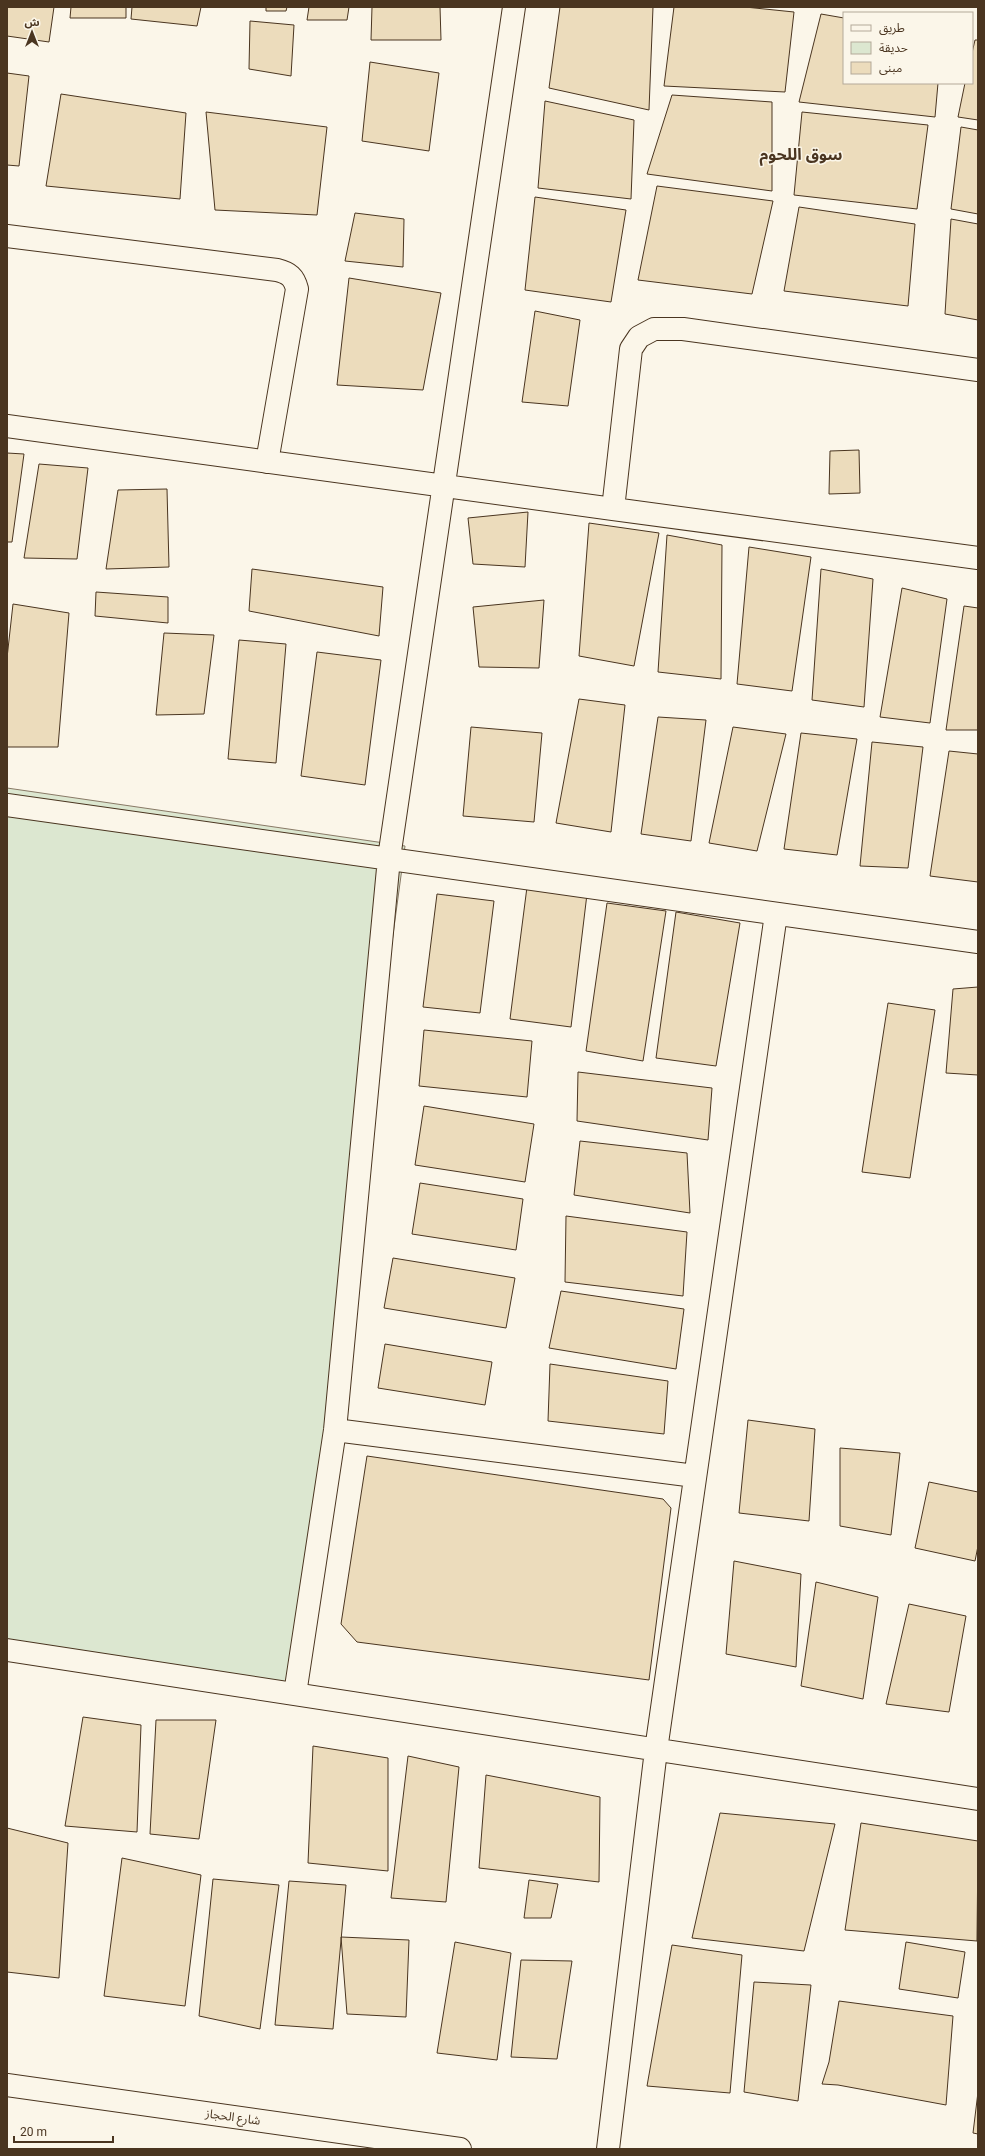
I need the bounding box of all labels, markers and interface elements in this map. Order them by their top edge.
north arrow [12,12,52,52]
legend [843,12,973,84]
text: ش [24,16,40,29]
text: طريق [879,21,905,36]
text: حديقة [879,41,908,55]
text: مبنى [879,61,902,75]
district label: سوق اللحوم [759,145,843,166]
street label: شارع الحجاز [203,2106,261,2130]
scale bar [14,2118,113,2144]
text: 20 m [20,2125,47,2139]

